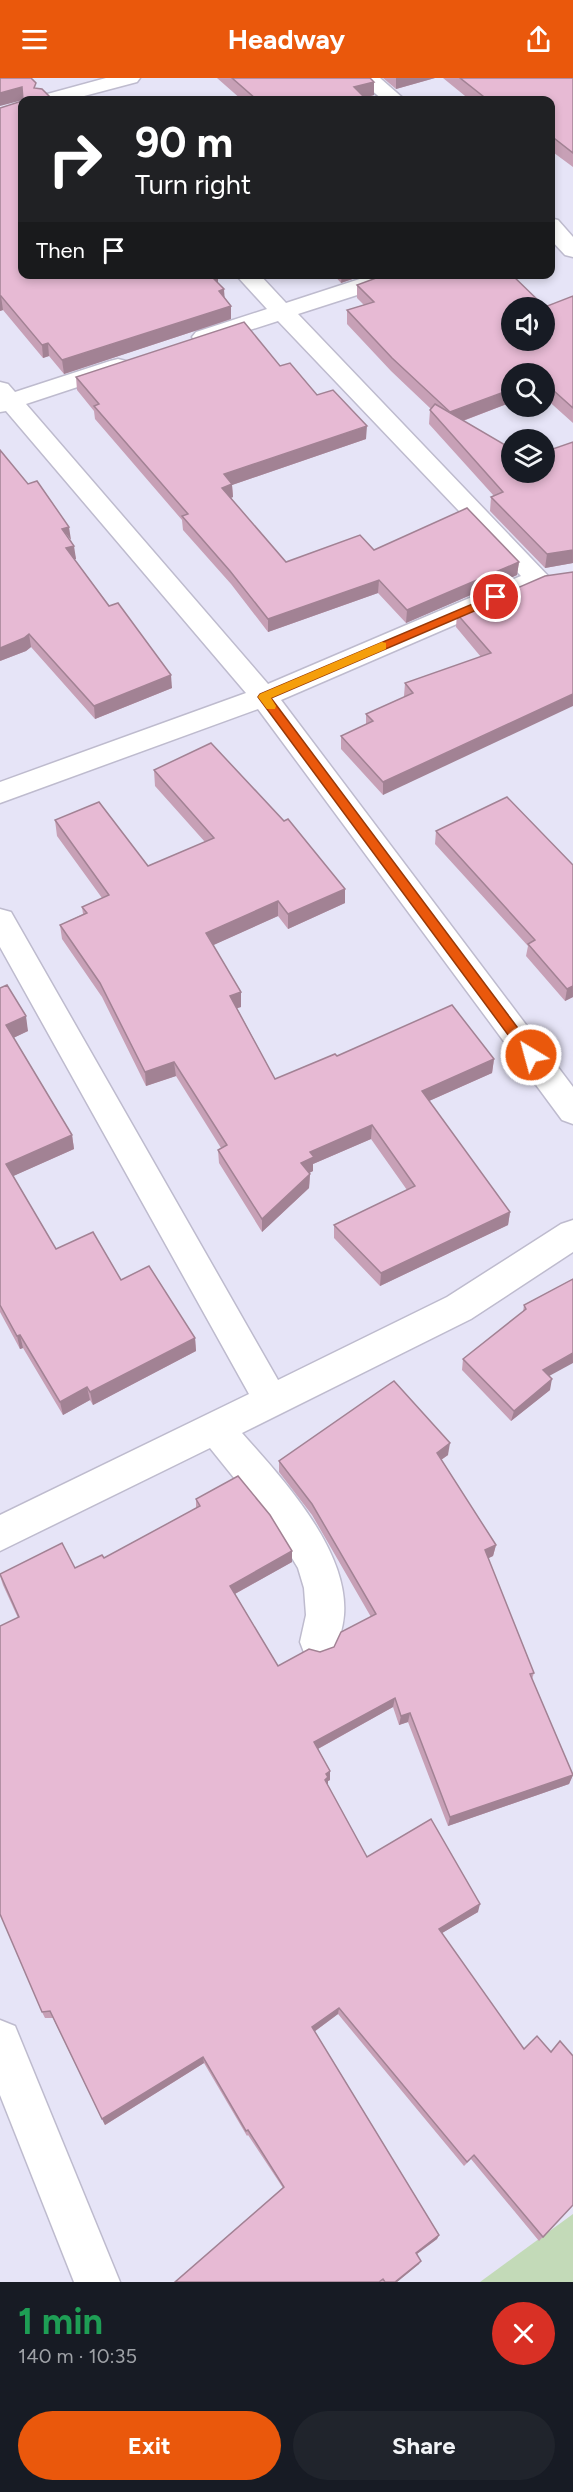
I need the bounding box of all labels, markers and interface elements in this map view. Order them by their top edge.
icon: menu [18,23,51,56]
text: Headway [228,23,345,56]
icon: share [522,23,555,56]
text: 90 m [135,117,233,168]
icon: right [36,120,114,198]
text: Turn right [135,168,251,201]
icon: arrive [97,234,130,267]
text: Then [36,237,85,264]
map controls [501,297,555,483]
button: sound [501,297,555,351]
button: search [501,363,555,417]
button: layers [501,429,555,483]
pin [470,571,521,622]
icon: arrive [479,580,512,613]
position arrow [499,1023,563,1087]
text: 1 min [18,2300,103,2343]
button: close [492,2302,555,2365]
text: 140 m · 10:35 [18,2344,137,2368]
button: Exit [18,2411,281,2480]
button: Share [293,2411,555,2480]

